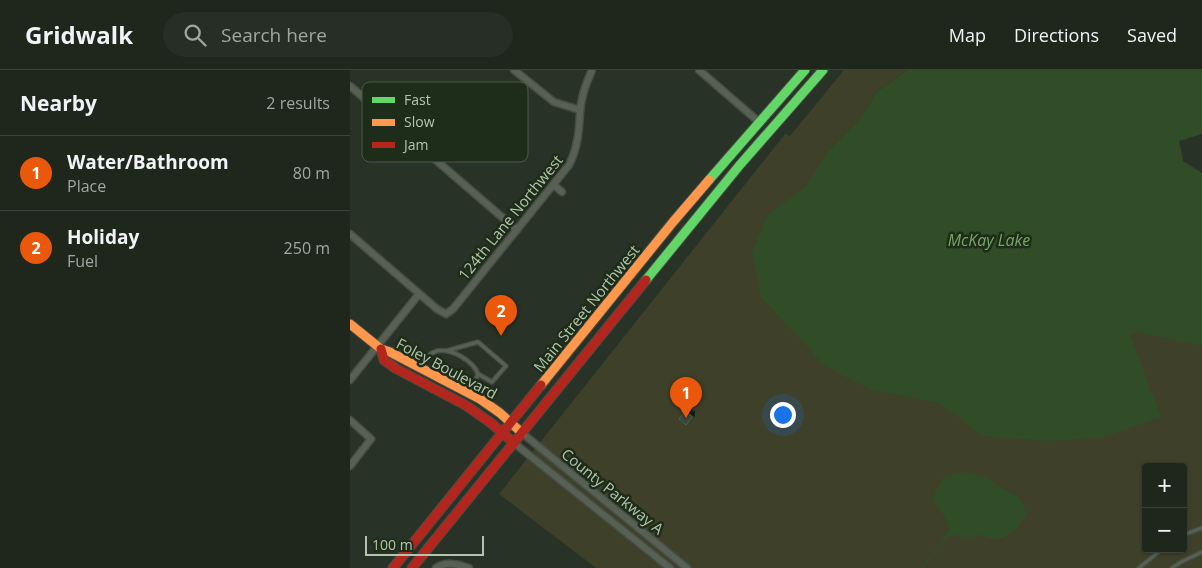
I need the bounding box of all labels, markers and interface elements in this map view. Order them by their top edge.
search box [163,12,513,57]
text: Gridwalk [25,18,133,51]
icon: search [181,21,209,49]
text: Search here [221,22,327,48]
text: Map [949,23,986,47]
text: Directions [1014,23,1099,47]
text: Saved [1127,23,1177,47]
legend [362,82,528,162]
text: Nearby [20,89,97,117]
text: Fast [404,90,431,109]
text: 2 results [266,92,330,114]
text: Slow [404,112,435,131]
text: Jam [402,135,429,154]
text: Water/Bathroom [67,149,229,175]
street label: 124th Lane Northwest [453,150,567,284]
text: 1 [31,162,41,184]
text: 80 m [293,162,330,184]
text: Place [67,175,106,197]
text: Holiday [67,224,139,250]
water label: McKay Lake [948,229,1030,251]
text: 2 [31,237,41,259]
text: 250 m [284,237,330,259]
street label: Main Street Northwest [528,240,644,376]
text: Fuel [67,250,98,272]
pin: 2 [485,295,517,336]
street label: Foley Boulevard [393,333,501,403]
pin: 1 [670,377,702,418]
your location [770,402,796,428]
street label: County Parkway A [558,444,669,539]
map controls [1142,463,1187,553]
button: + [1142,463,1187,508]
button: − [1142,508,1187,553]
scale bar [365,533,484,556]
text: 100 m [372,535,413,554]

